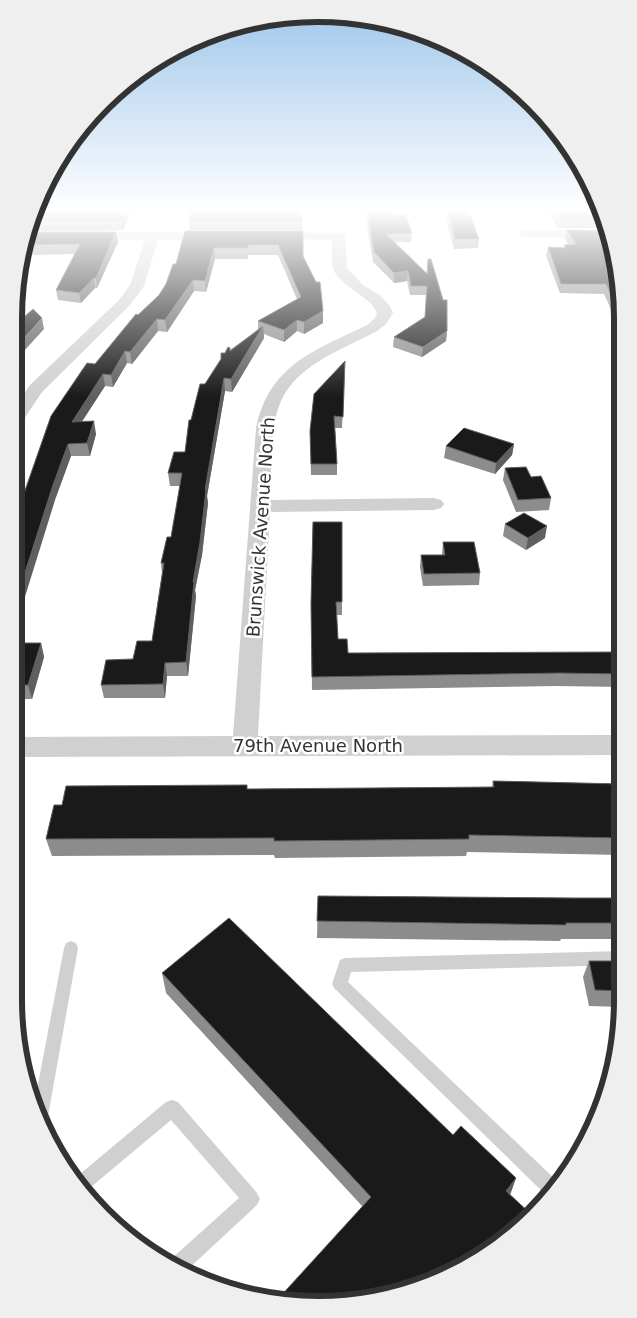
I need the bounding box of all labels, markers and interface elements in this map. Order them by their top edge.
street label: Brunswick Avenue North [242,416,279,638]
street label: 79th Avenue North [233,735,403,756]

